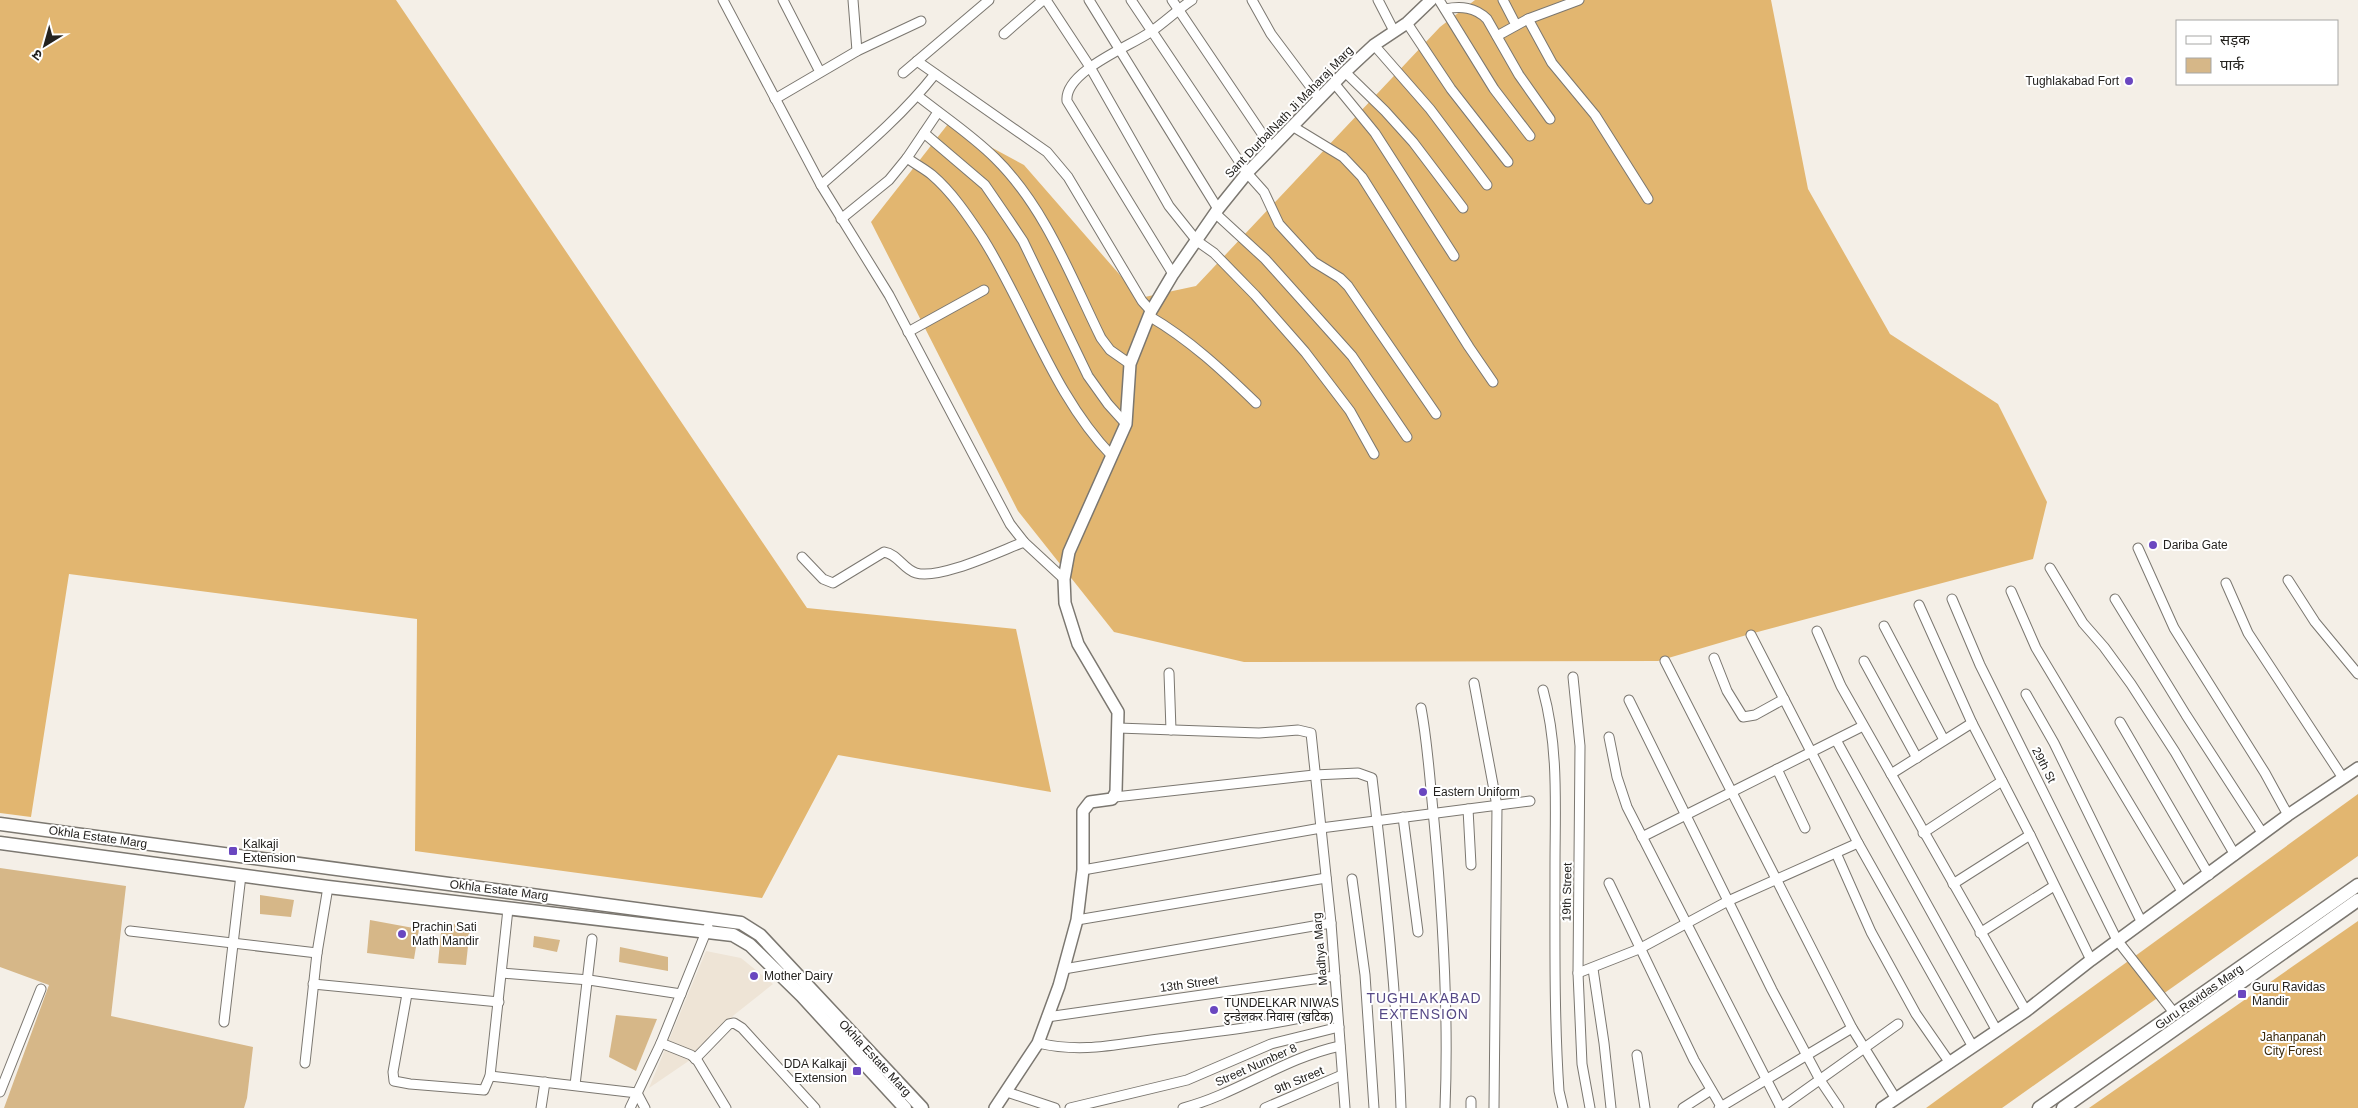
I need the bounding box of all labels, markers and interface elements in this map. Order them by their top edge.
north arrow [20,20,70,70]
legend [2176,20,2338,85]
text: सड़क [2220,31,2250,48]
street label: Sant DurbalNath Ji Maharaj Marg [1222,43,1356,181]
text: उ [28,46,45,64]
text: पार्क [2220,56,2244,73]
place label: Tughlakabad Fort [2025,74,2120,88]
marker: Tughlakabad Fort [2123,75,2135,87]
place label: Dariba Gate [2163,538,2228,552]
marker: Dariba Gate [2147,539,2159,551]
street label: 29th St [2029,745,2059,786]
place label: Eastern Uniform [1433,785,1520,799]
marker: Eastern Uniform [1417,786,1429,798]
street label: Okhla Estate Marg [48,823,148,851]
place label: Kalkaji Extension [243,837,296,865]
marker: Kalkaji Extension [227,845,239,857]
street label: 19th Street [1559,862,1575,921]
street label: Okhla Estate Marg [449,877,549,903]
street label: Madhya Marg [1310,912,1330,986]
place label: Prachin Sati Math Mandir [412,920,479,948]
marker: Prachin Sati Math Mandir [396,928,408,940]
street label: Guru Ravidas Marg [2152,961,2246,1033]
place label: Mother Dairy [764,969,833,983]
marker: Mother Dairy [748,970,760,982]
street label: 13th Street [1159,973,1220,995]
place label: Guru Ravidas Mandir [2252,980,2325,1008]
marker: Guru Ravidas Mandir [2236,988,2248,1000]
district label: TUGHLAKABAD EXTENSION [1366,990,1482,1022]
place label: TUNDELKAR NIWAS टुन्डेलकर निवास (खटिक) [1224,996,1339,1025]
marker: TUNDELKAR NIWAS टुन्डेलकर निवास (खटिक) [1208,1004,1220,1016]
street label: Okhla Estate Marg [836,1017,914,1099]
park label: Jahanpanah City Forest [2260,1030,2326,1058]
street label: Street Number 8 [1213,1041,1299,1089]
place label: DDA Kalkaji Extension [784,1057,847,1085]
street label: 9th Street [1272,1063,1326,1097]
marker: DDA Kalkaji Extension [851,1065,863,1077]

